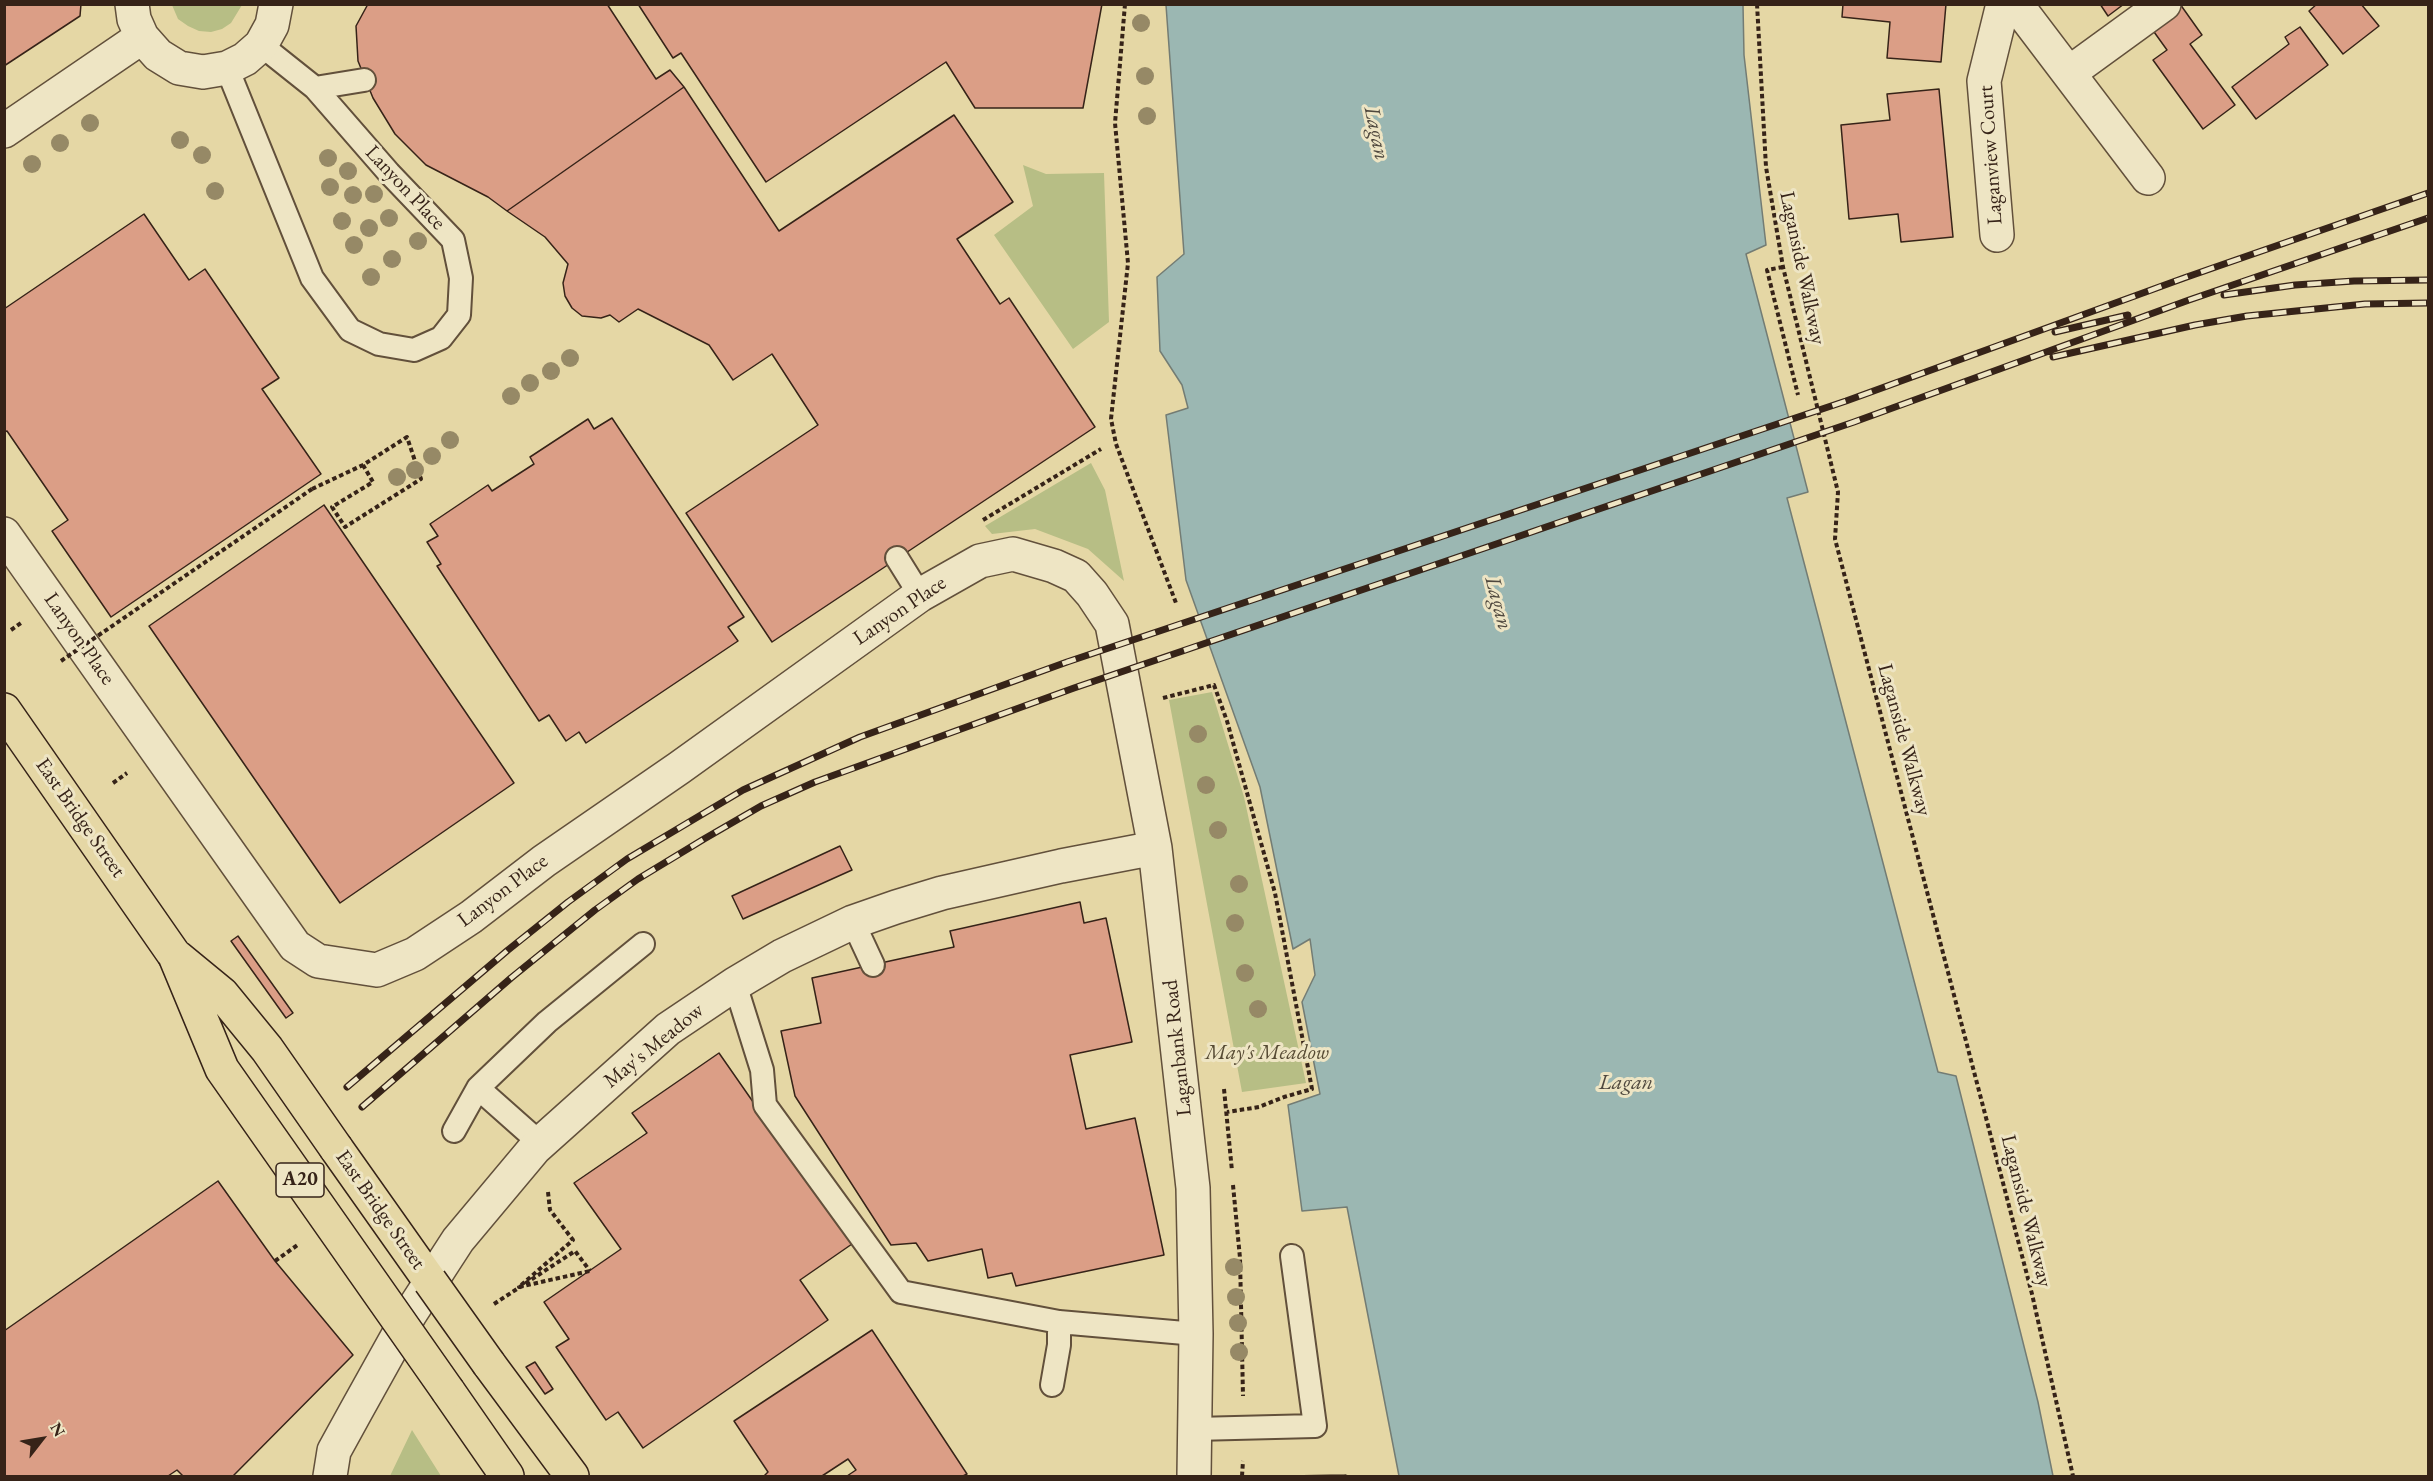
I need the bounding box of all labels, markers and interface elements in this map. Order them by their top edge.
street label: Laganview Court [1974,84,2008,226]
water label: Lagan [1357,104,1395,162]
street label: Lanyon Place [359,140,451,236]
street label: Laganside Walkway [1773,189,1831,347]
street label: Lanyon Place [849,571,951,651]
water label: Lagan [1478,573,1518,633]
street label: Lanyon Place [38,588,120,690]
street label: Laganside Walkway [1872,661,1936,819]
street label: East Bridge Street [30,753,130,883]
street label: Lanyon Place [453,849,553,933]
street label: Laganbank Road [1158,979,1198,1117]
street label: May's Meadow [599,998,709,1094]
park label: May's Meadow [1205,1040,1329,1066]
water label: Lagan [1599,1070,1653,1096]
street label: Laganside Walkway [1995,1132,2057,1290]
street label: East Bridge Street [330,1145,430,1275]
road number: A20 [276,1163,324,1197]
north arrow [12,1409,72,1469]
text: N [46,1419,70,1440]

